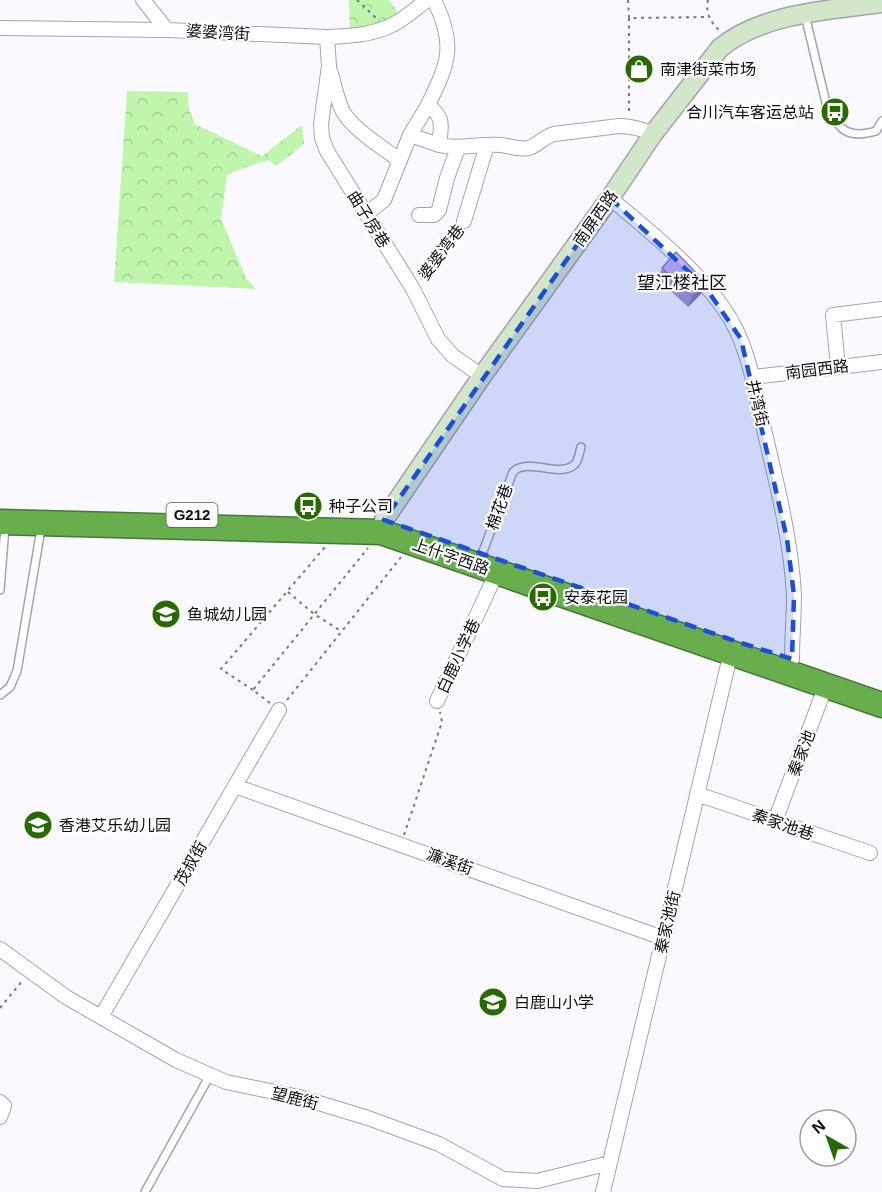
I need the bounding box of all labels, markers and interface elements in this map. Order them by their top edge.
street label: 婆婆湾街 [186,22,250,43]
shop icon: 南津街菜市场 [623,53,655,85]
place label: 南津街菜市场 [660,61,756,78]
bus stop icon: 合川汽车客运总站 [819,96,851,128]
place label: 合川汽车客运总站 [686,104,814,121]
street label: 南屏西路 [570,187,621,249]
street label: 曲子房巷 [344,188,393,251]
street label: 婆婆湾巷 [415,222,467,283]
district label: 望江楼社区 [637,273,727,293]
street label: 南园西路 [784,357,850,382]
street label: 井湾街 [744,378,771,428]
street label: 棉花巷 [483,482,516,533]
bus stop icon: 种子公司 [292,490,324,522]
place label: 种子公司 [329,498,393,515]
road number: G212 [166,503,218,527]
street label: 上什字西路 [410,535,491,578]
bus stop icon: 安泰花园 [527,581,559,613]
place label: 安泰花园 [564,589,628,606]
school or university icon: 鱼城幼儿园 [150,598,182,630]
place label: 鱼城幼儿园 [187,606,267,623]
street label: 白鹿小学巷 [434,616,483,696]
street label: 秦家池 [785,728,818,779]
street label: 秦家池巷 [750,806,816,843]
school or university icon: 香港艾乐幼儿园 [22,809,54,841]
place label: 香港艾乐幼儿园 [59,817,171,834]
street label: 茂叔街 [171,838,210,888]
street label: 濂溪街 [424,845,475,878]
street label: 秦家池街 [652,889,683,955]
school or university icon: 白鹿山小学 [477,986,509,1018]
place label: 白鹿山小学 [514,994,594,1011]
street label: 望鹿街 [270,1084,320,1113]
north arrow [798,1108,858,1168]
text: N [809,1117,829,1137]

